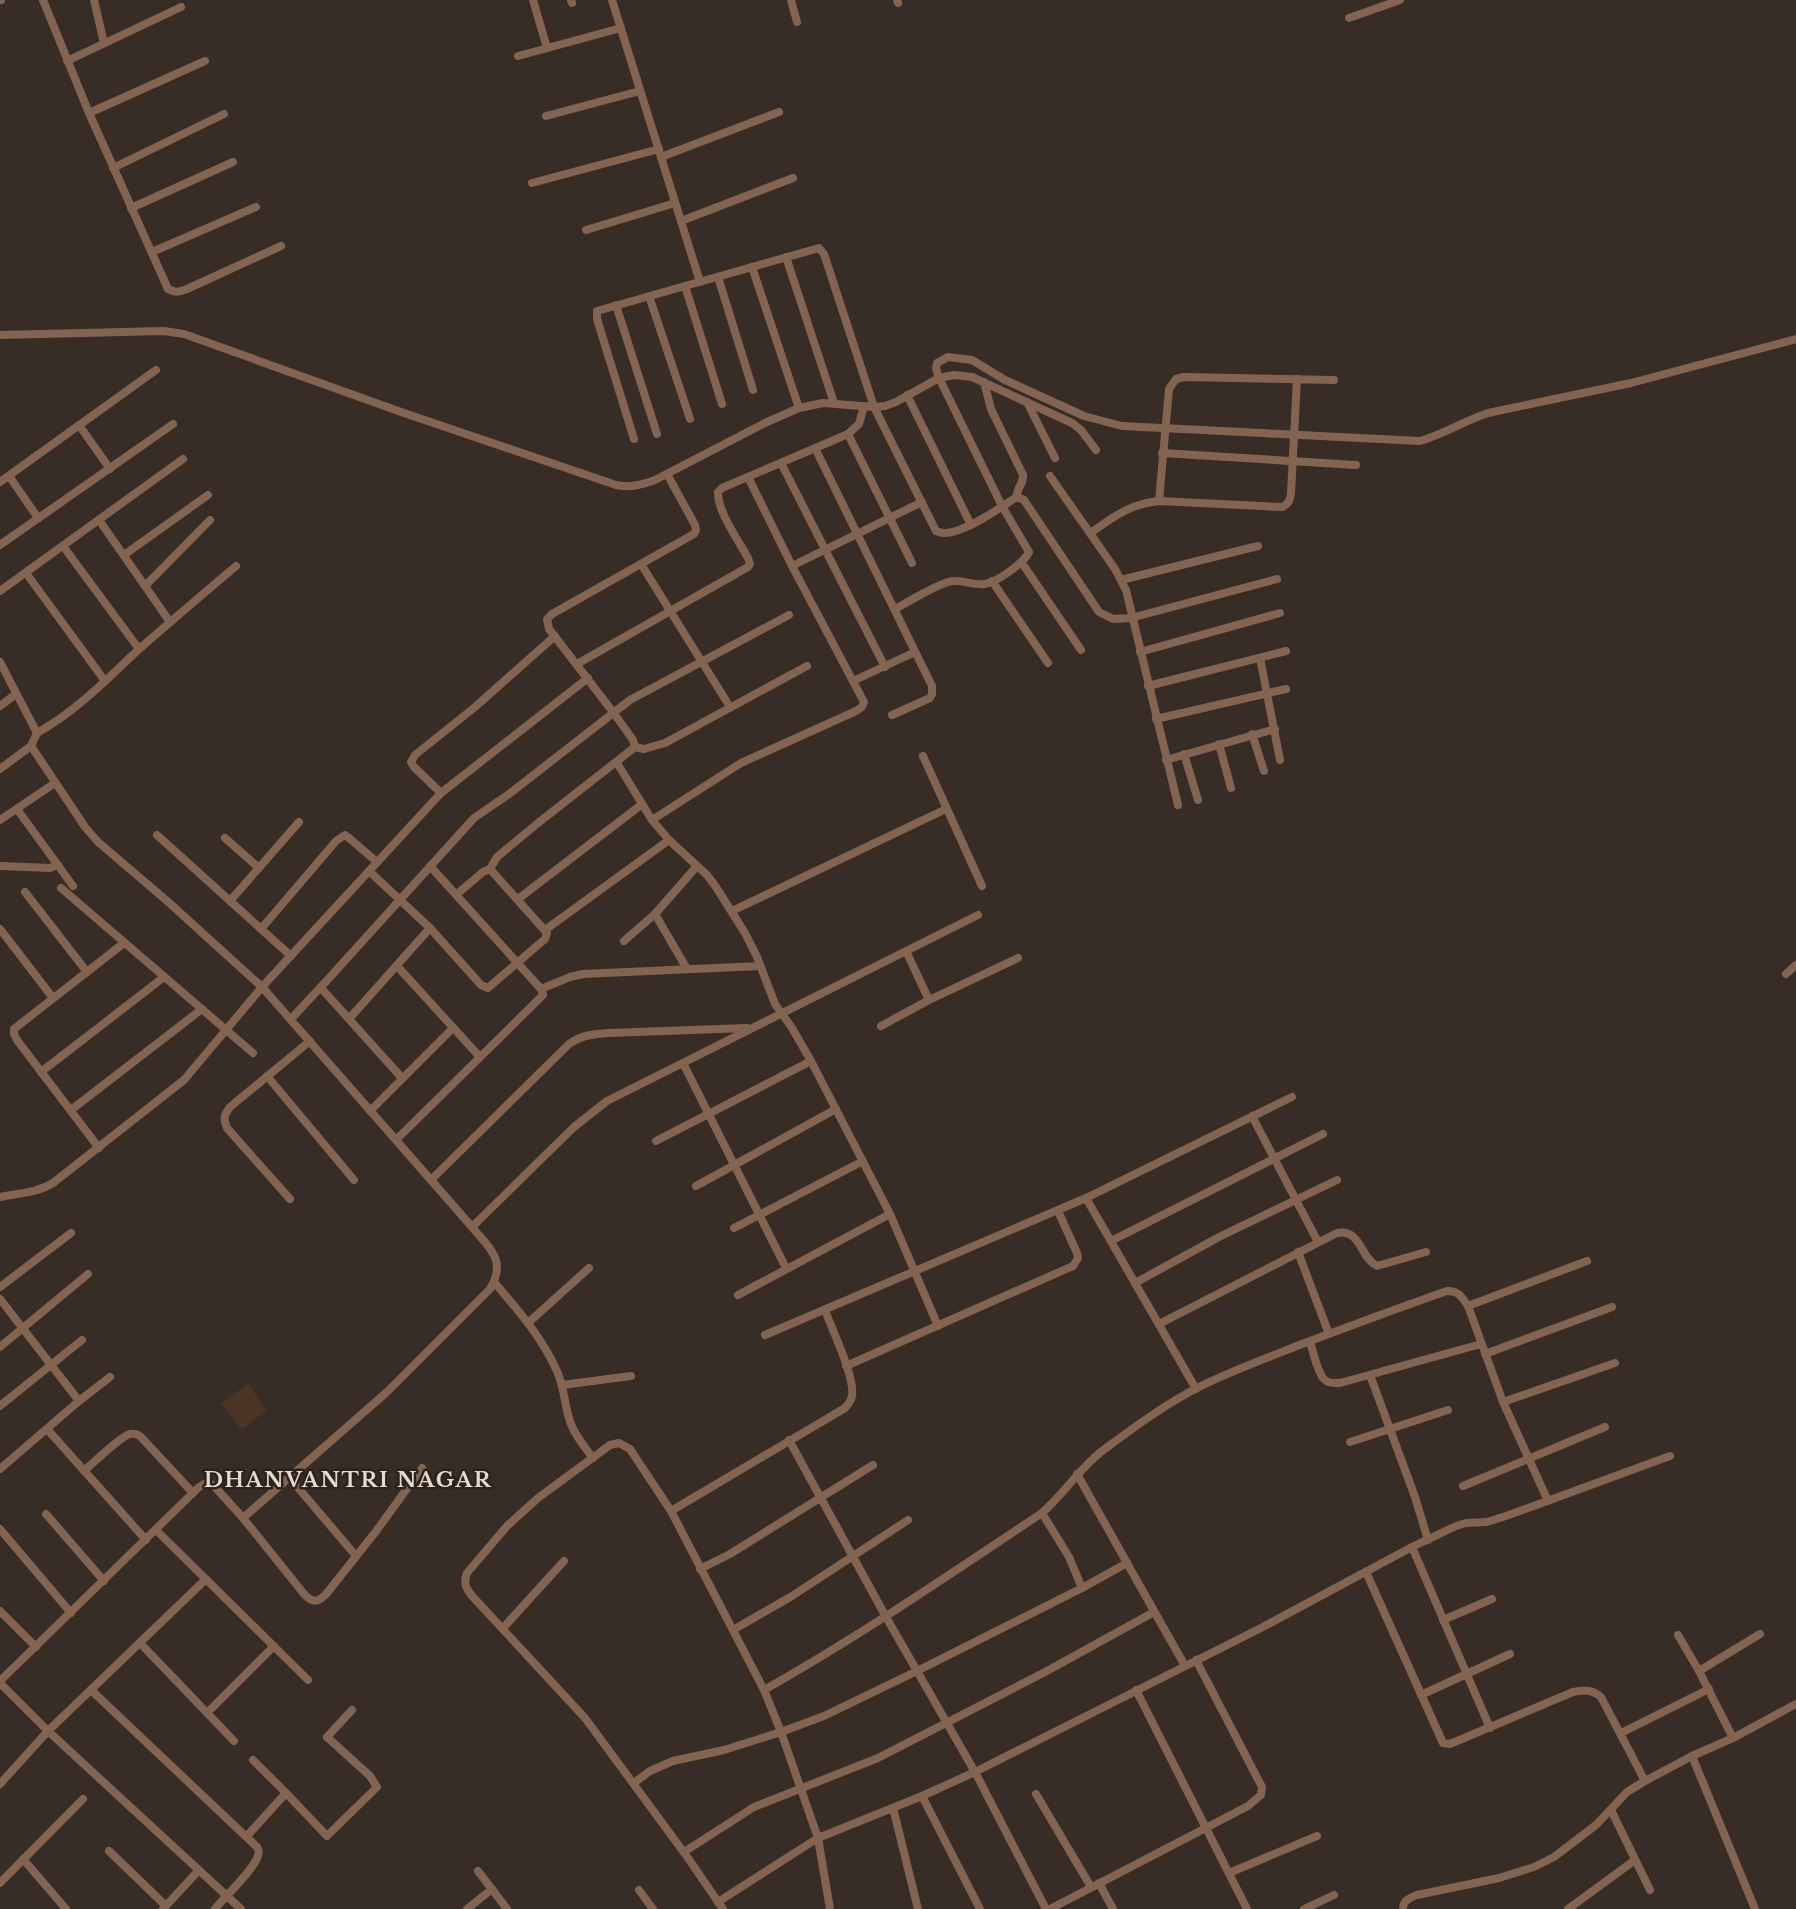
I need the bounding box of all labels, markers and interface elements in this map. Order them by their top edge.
district label: DHANVANTRI NAGAR [204,1467,492,1493]

